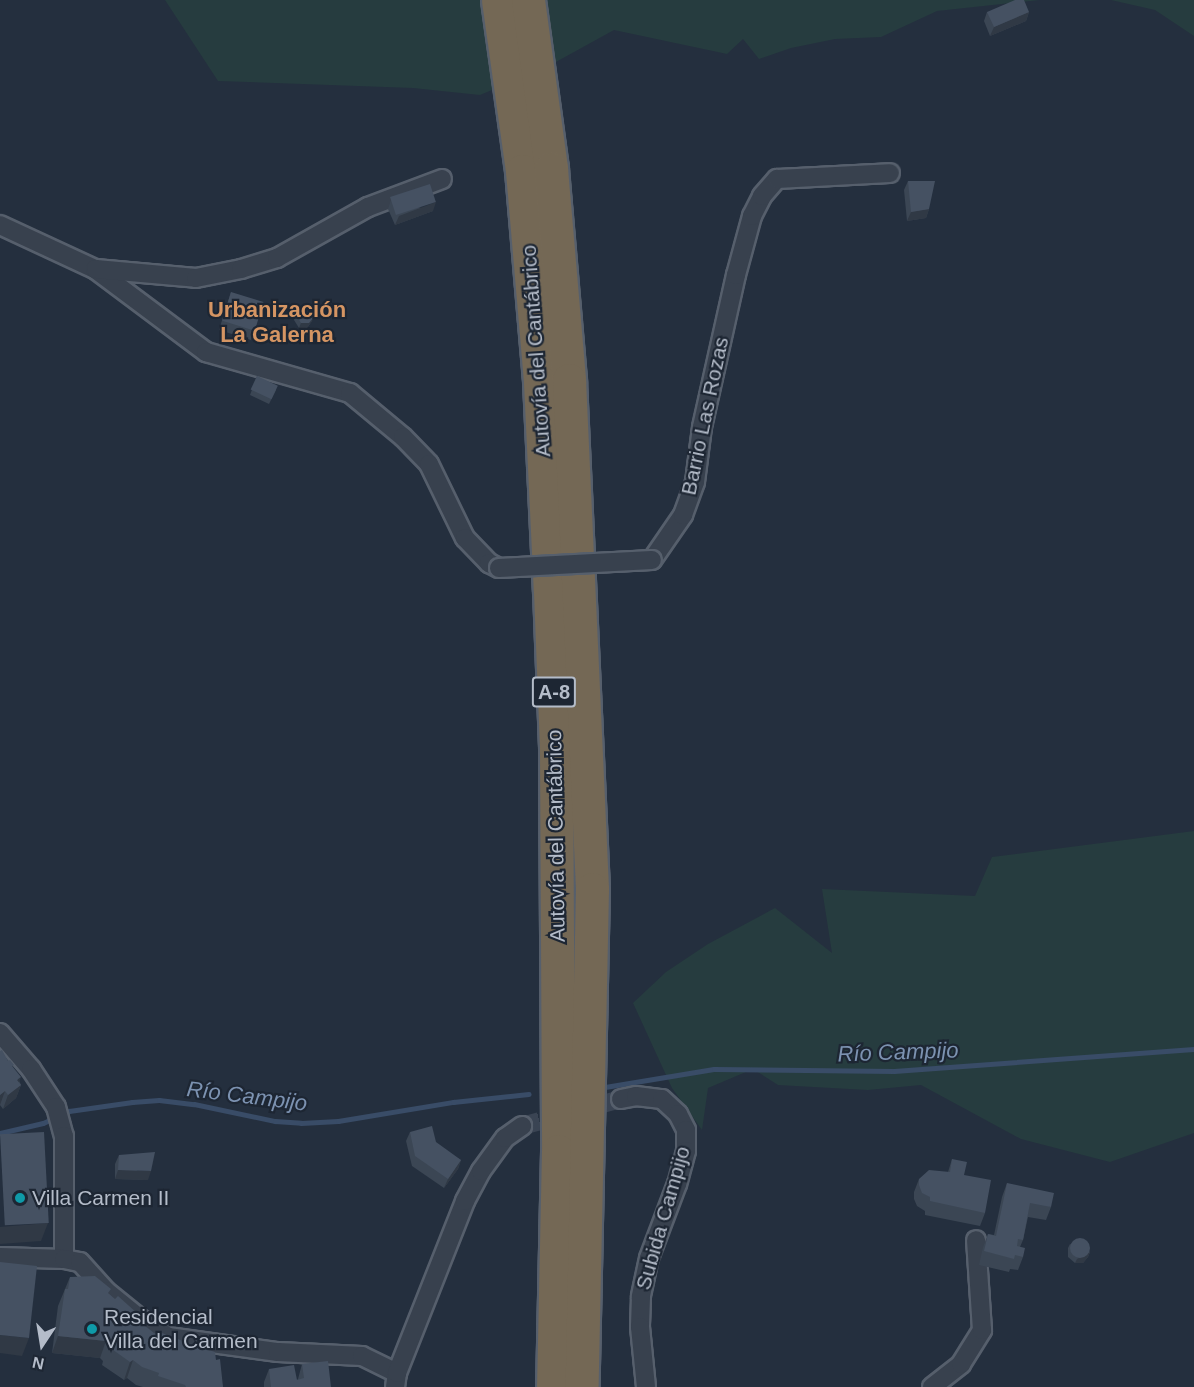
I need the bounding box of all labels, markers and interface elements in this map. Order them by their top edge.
street label: Autovía del Cantábrico [516,244,556,458]
district label: Urbanización La Galerna [208,296,346,348]
street label: Barrio Las Rozas [676,335,734,497]
road number: A-8 [532,675,576,709]
street label: Autovía del Cantábrico [542,730,570,942]
water label: Río Campijo [837,1037,959,1067]
water label: Río Campijo [185,1076,309,1116]
street label: Subida Campijo [630,1143,696,1293]
place label: Villa Carmen II [32,1185,169,1211]
marker: Villa Carmen II [13,1191,27,1205]
place label: Residencial Villa del Carmen [104,1304,258,1354]
north arrow [12,1315,72,1375]
marker: Residencial Villa del Carmen [85,1322,99,1336]
text: N [31,1354,46,1373]

